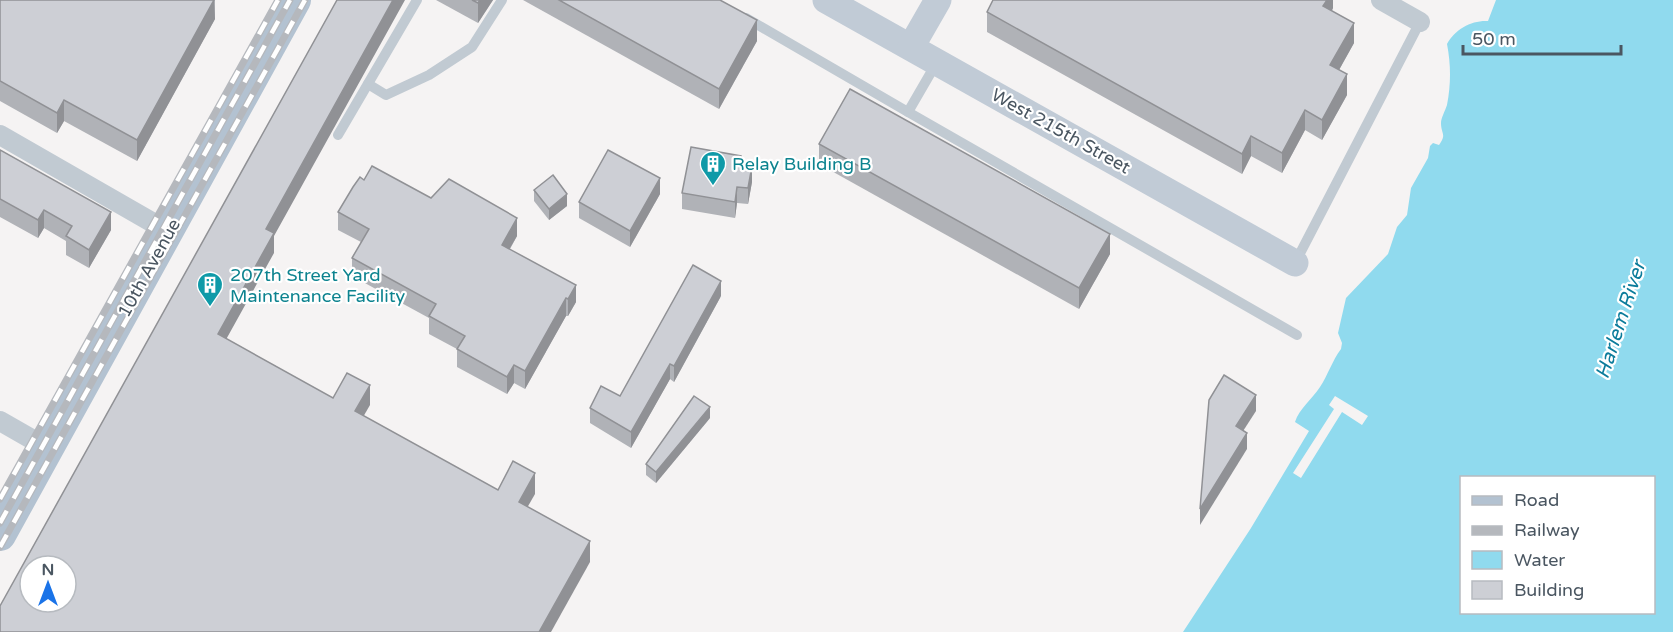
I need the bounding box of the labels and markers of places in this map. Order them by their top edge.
building icon: Relay Building B [698,149,728,187]
place label: Relay Building B [732,153,871,175]
place label: 207th Street Yard Maintenance Facility [230,264,406,307]
building icon: 207th Street Yard Maintenance Facility [195,270,225,308]

